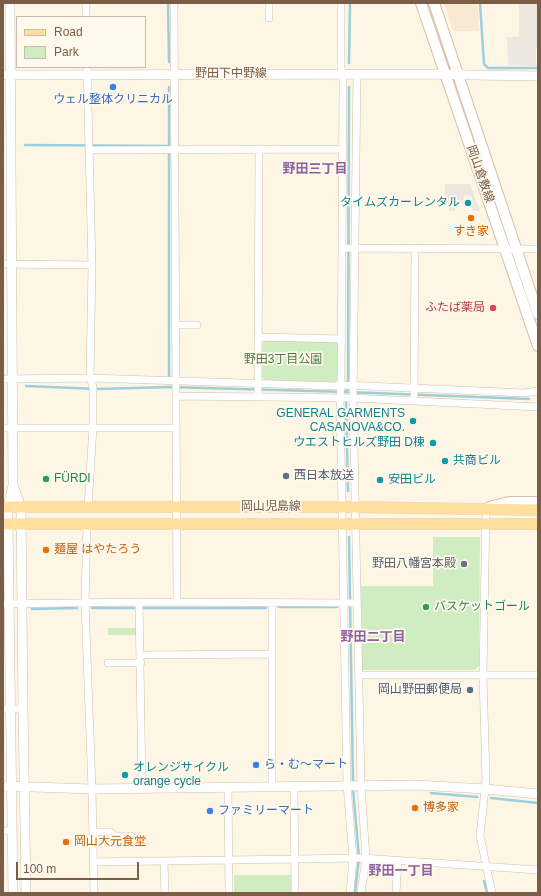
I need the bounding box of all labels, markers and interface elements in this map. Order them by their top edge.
legend [16,16,146,68]
text: Road [54,25,83,39]
text: Park [54,45,79,59]
street label: 野田下中野線 [195,67,267,81]
marker: ウェル整体クリニカル [108,82,118,92]
place label: ウェル整体クリニカル [53,93,173,107]
street label: 岡山倉敷線 [463,143,497,205]
district label: 野田三丁目 [283,161,347,177]
place label: タイムズカーレンタル [340,196,460,210]
marker: タイムズカーレンタル [463,198,473,208]
marker: すき家 [466,213,476,223]
place label: すき家 [453,225,489,239]
place label: ふたば薬局 [425,301,485,315]
marker: ふたば薬局 [488,303,498,313]
park label: 野田3丁目公園 [244,353,322,367]
place label: GENERAL GARMENTS CASANOVA&CO. [276,407,405,435]
marker: GENERAL GARMENTS CASANOVA&CO. [408,416,418,426]
place label: ウエストヒルズ野田 D棟 [293,436,425,450]
marker: ウエストヒルズ野田 D棟 [428,438,438,448]
place label: 共商ビル [453,454,501,468]
marker: 共商ビル [440,456,450,466]
place label: 西日本放送 [294,469,354,483]
marker: 西日本放送 [281,471,291,481]
place label: FÜRDI [54,472,91,486]
place label: 安田ビル [388,473,436,487]
marker: FÜRDI [41,474,51,484]
marker: 安田ビル [375,475,385,485]
street label: 岡山児島線 [241,500,301,514]
place label: 麺屋 はやたろう [54,543,141,557]
marker: 麺屋 はやたろう [41,545,51,555]
place label: 野田八幡宮本殿 [372,557,456,571]
marker: 野田八幡宮本殿 [459,559,469,569]
place label: バスケットゴール [434,600,530,614]
marker: バスケットゴール [421,602,431,612]
district label: 野田二丁目 [341,629,405,645]
place label: 岡山野田郵便局 [378,683,462,697]
marker: 岡山野田郵便局 [465,685,475,695]
place label: ら・む～マート [264,758,348,772]
marker: ら・む～マート [251,760,261,770]
place label: オレンジサイクル orange cycle [133,761,229,789]
marker: オレンジサイクル orange cycle [120,770,130,780]
place label: 博多家 [423,801,459,815]
marker: 博多家 [410,803,420,813]
place label: ファミリーマート [218,804,314,818]
marker: ファミリーマート [205,806,215,816]
place label: 岡山大元食堂 [74,835,146,849]
marker: 岡山大元食堂 [61,837,71,847]
scale bar [18,854,141,880]
text: 100 m [23,862,56,876]
district label: 野田一丁目 [369,863,433,879]

